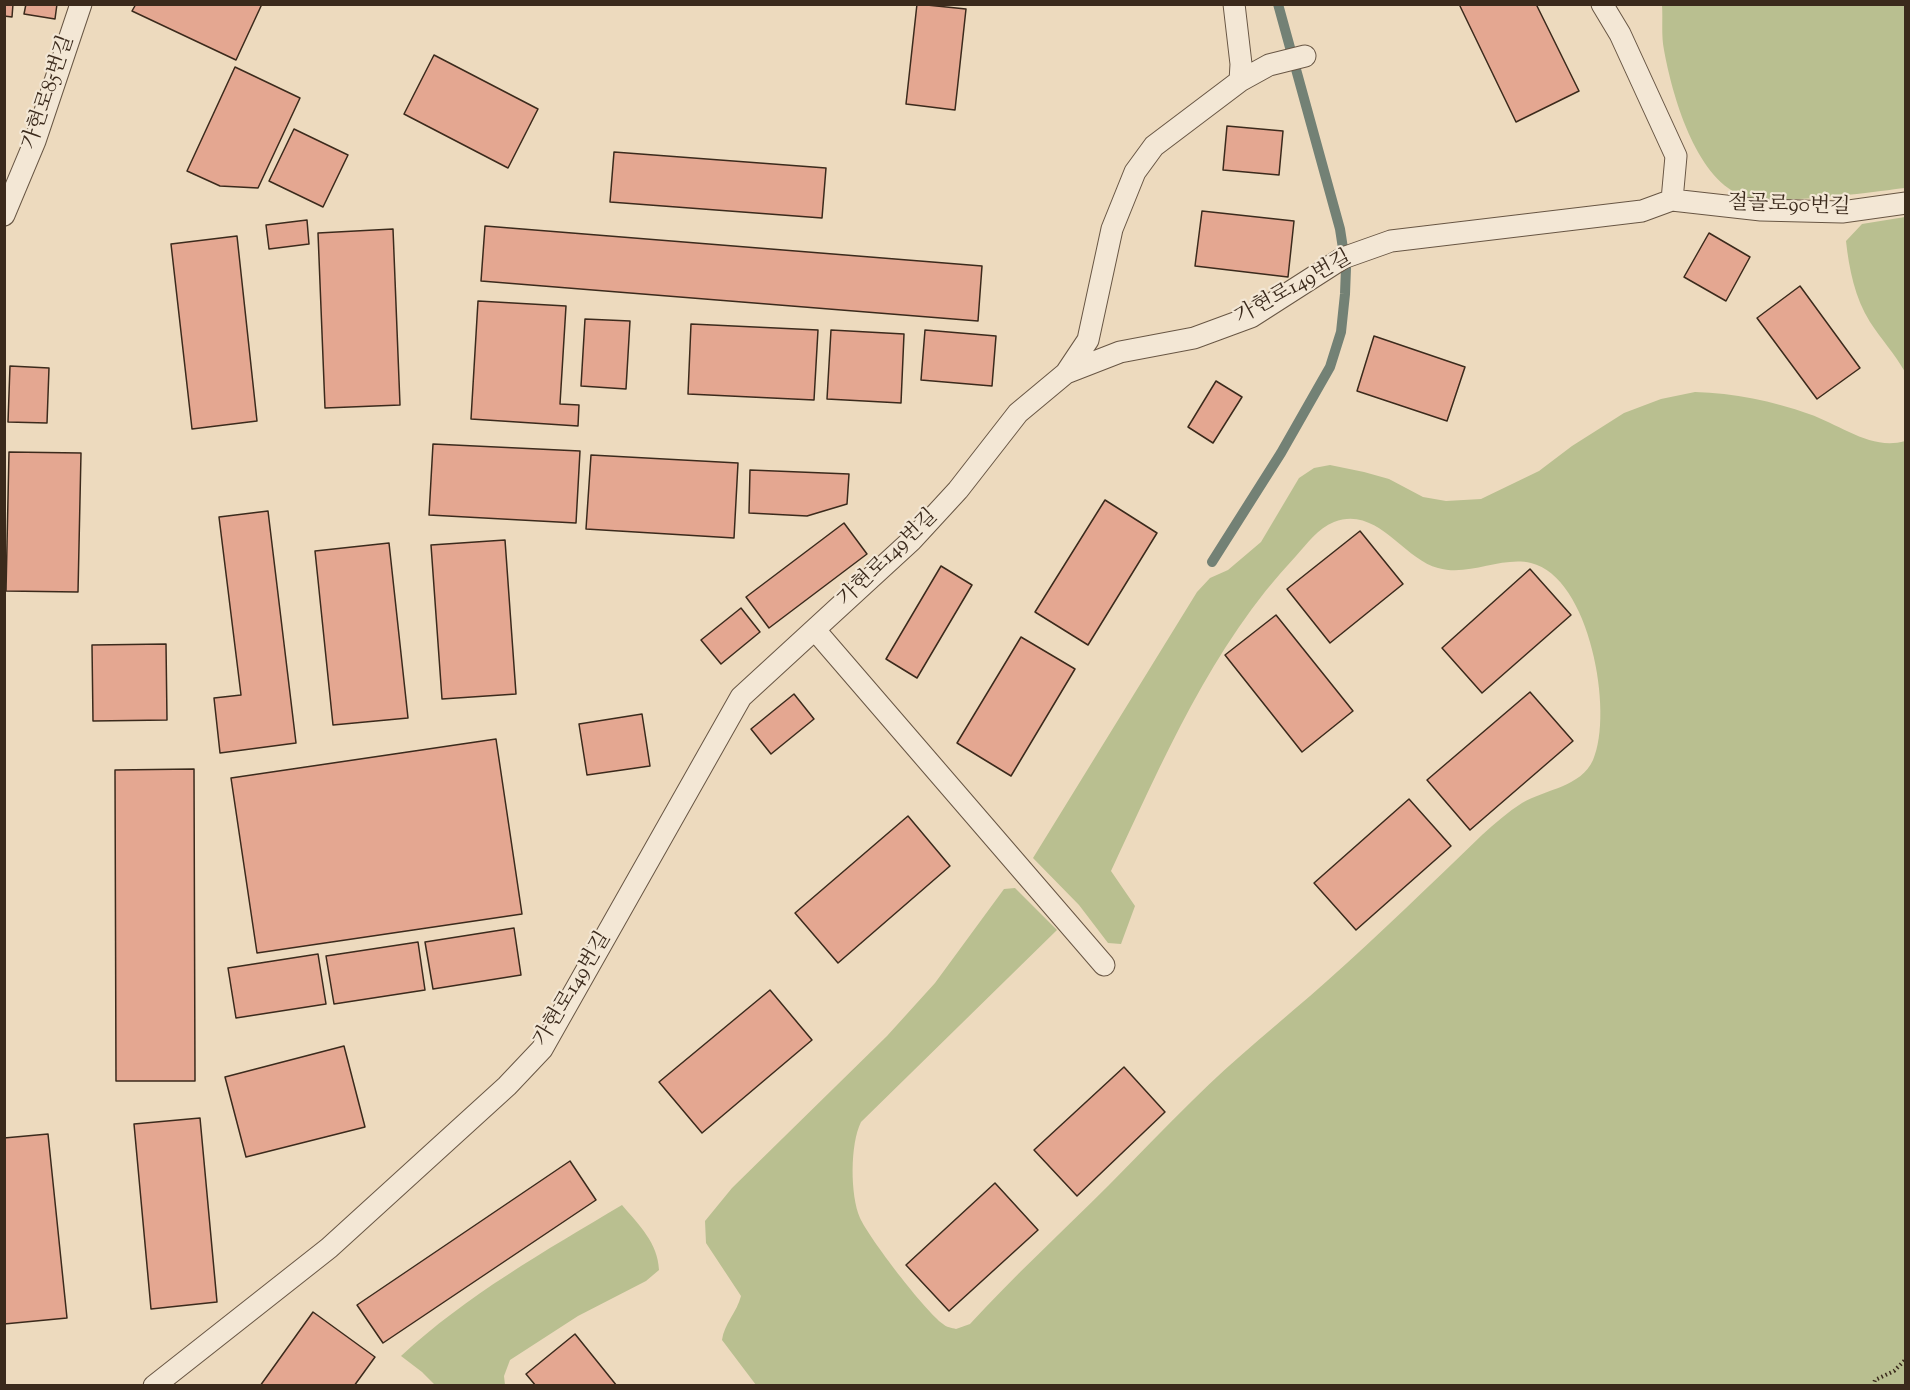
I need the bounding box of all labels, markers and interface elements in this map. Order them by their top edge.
street label: 가현로85번길 [19,33,81,153]
street label: 절골로90번길 [1727,192,1851,222]
street label: 가현로149번길 [1231,247,1357,331]
street label: 가현로149번길 [834,505,944,613]
street label: 가현로149번길 [530,928,618,1052]

